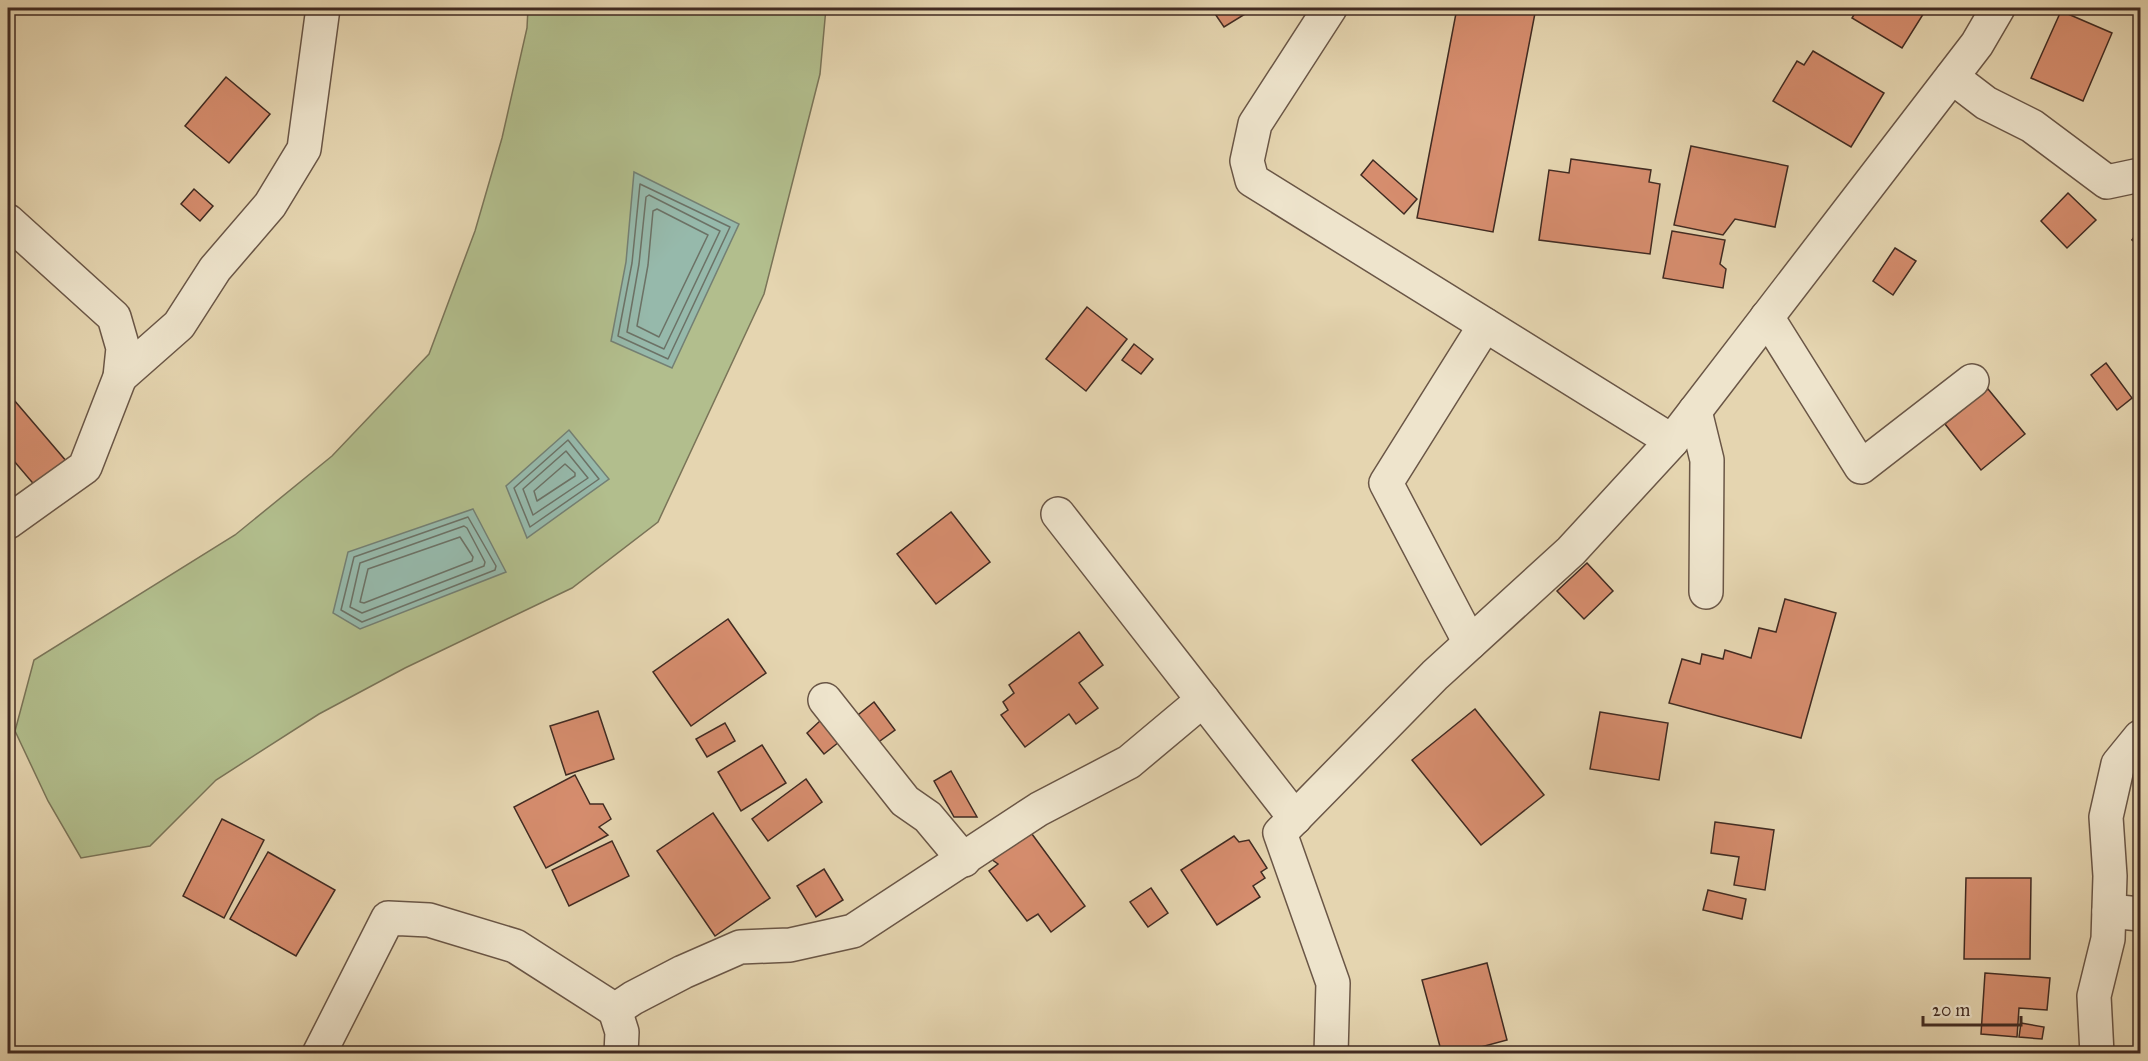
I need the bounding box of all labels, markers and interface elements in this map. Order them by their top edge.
scale bar [1923,989,2020,1027]
text: 20 m [1932,999,1970,1021]

